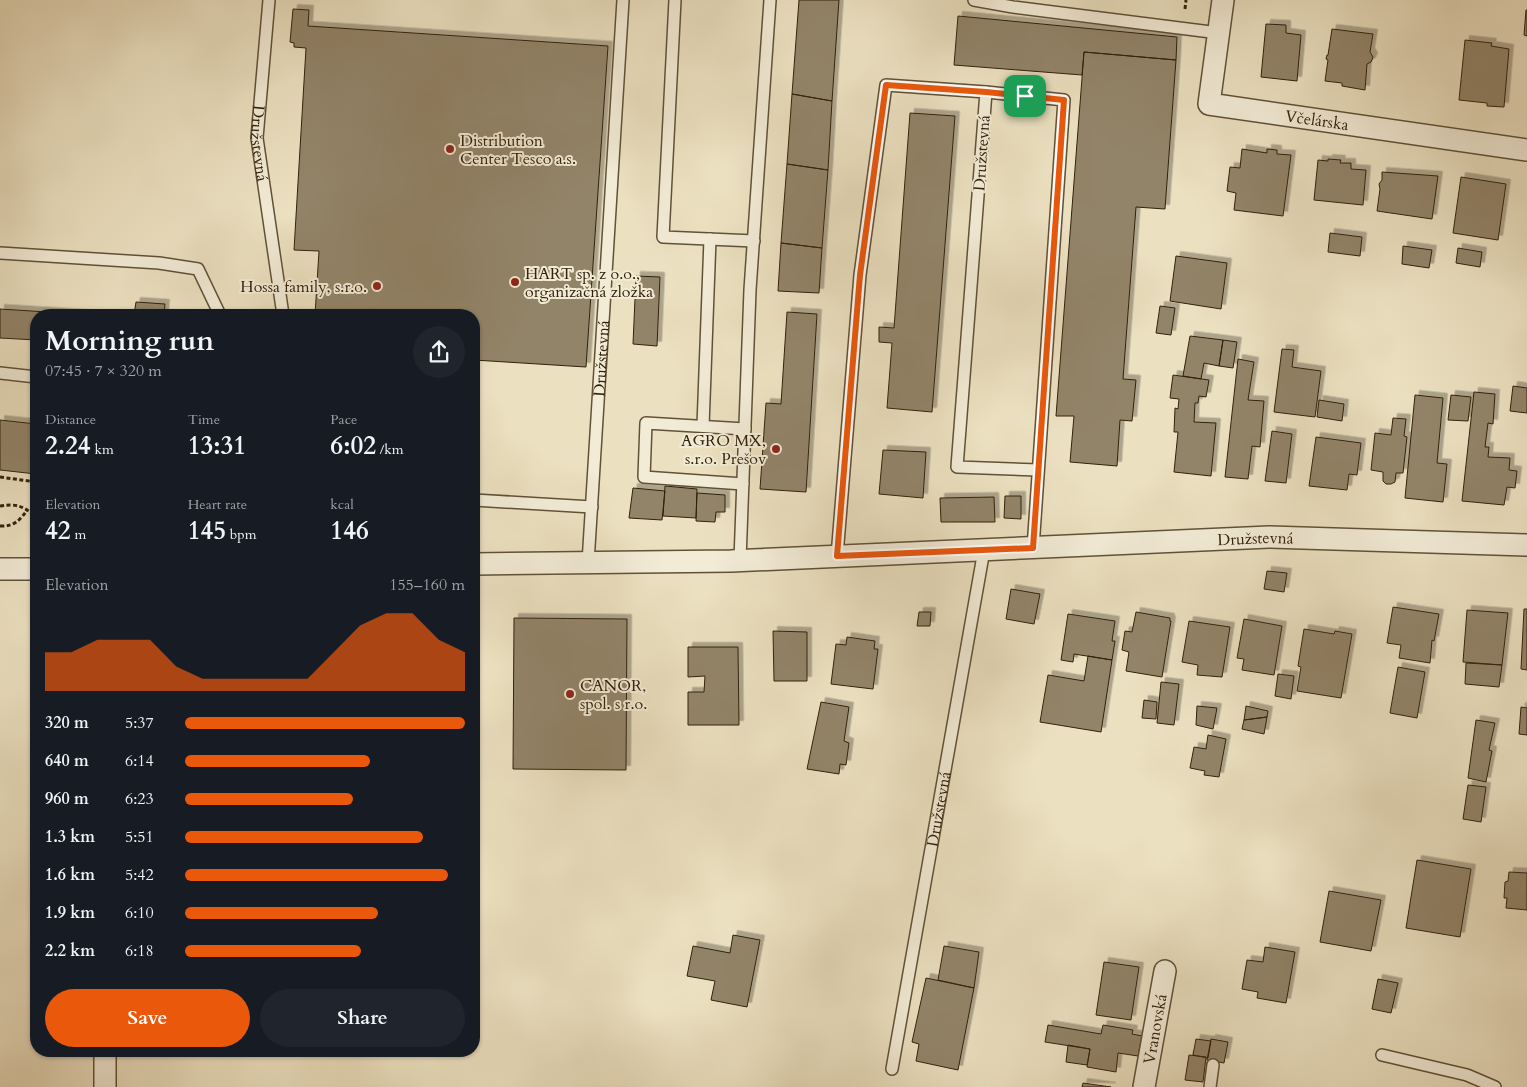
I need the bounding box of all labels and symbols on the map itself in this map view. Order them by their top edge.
pin [1004,75,1046,117]
street label: Družstevná [245,104,273,183]
street label: Včelárska [1284,105,1350,136]
street label: Družstevná [968,114,996,192]
place label: Distribution Center Tesco a.s. [460,130,576,170]
marker: Distribution Center Tesco a.s. [444,143,456,155]
place label: HART sp. z o.o., organizačná zložka [525,263,653,303]
place label: Hossa family, s.r.o. [240,276,367,298]
marker: HART sp. z o.o., organizačná zložka [509,276,521,288]
marker: Hossa family, s.r.o. [371,280,383,292]
street label: Družstevná [588,319,615,397]
place label: AGRO MX, s.r.o. Prešov [681,430,767,470]
marker: AGRO MX, s.r.o. Prešov [770,443,782,455]
street label: Družstevná [1217,527,1294,551]
place label: CANOR, spol. s r.o. [580,675,647,715]
marker: CANOR, spol. s r.o. [564,688,576,700]
street label: Družstevná [922,770,957,849]
street label: Vranovská [1138,992,1173,1066]

